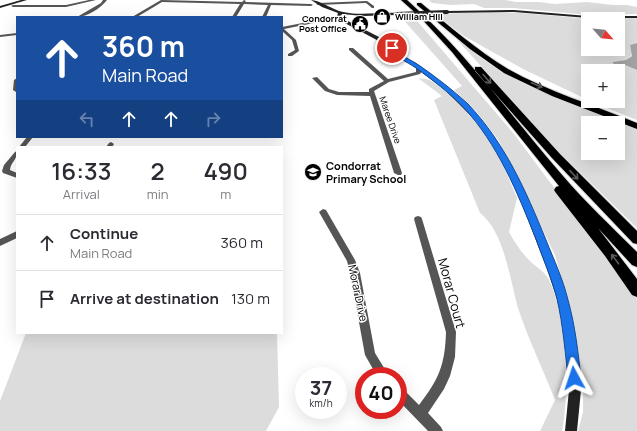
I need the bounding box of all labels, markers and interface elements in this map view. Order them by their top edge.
shop icon: William Hill [372,7,392,27]
place label: William Hill [395,10,443,23]
place label: Condorrat Post Office [299,12,348,35]
north arrow [581,12,625,56]
map controls [581,12,625,160]
public building icon: Condorrat Post Office [350,14,370,34]
text: 360 m [102,27,185,65]
pin [375,31,409,65]
icon: ahead [36,32,88,84]
icon: arrive [381,37,403,59]
text: Main Road [102,63,188,87]
button: + [581,64,625,108]
one-way arrow [482,74,491,85]
one-way arrow [531,82,543,90]
street label: Maree Drive [376,95,405,145]
icon: left [76,108,98,130]
icon: ahead [118,108,140,130]
icon: ahead [160,108,182,130]
icon: right [202,108,224,130]
button: − [581,116,625,160]
text: 16:33 [51,154,112,187]
text: 2 [150,154,165,187]
text: 490 [204,154,248,187]
place label: Condorrat Primary School [326,158,406,186]
school or university icon: Condorrat Primary School [303,162,323,182]
one-way arrow [570,170,579,180]
text: Arrival [63,185,100,203]
text: min [147,185,168,203]
text: m [220,185,231,203]
text: Continue [70,223,138,244]
icon: ahead [36,232,58,254]
text: 360 m [221,232,263,253]
text: Main Road [70,244,132,262]
one-way arrow [611,254,619,265]
street label: Morar Court [434,256,470,330]
street label: Morar Drive [345,263,372,323]
icon: arrive [36,288,58,310]
text: Arrive at destination [70,288,219,309]
text: 130 m [231,288,270,309]
position arrow [553,357,595,399]
speed limit sign: 40 [355,367,407,419]
text: 37 [310,374,332,401]
text: km/h [309,396,333,410]

